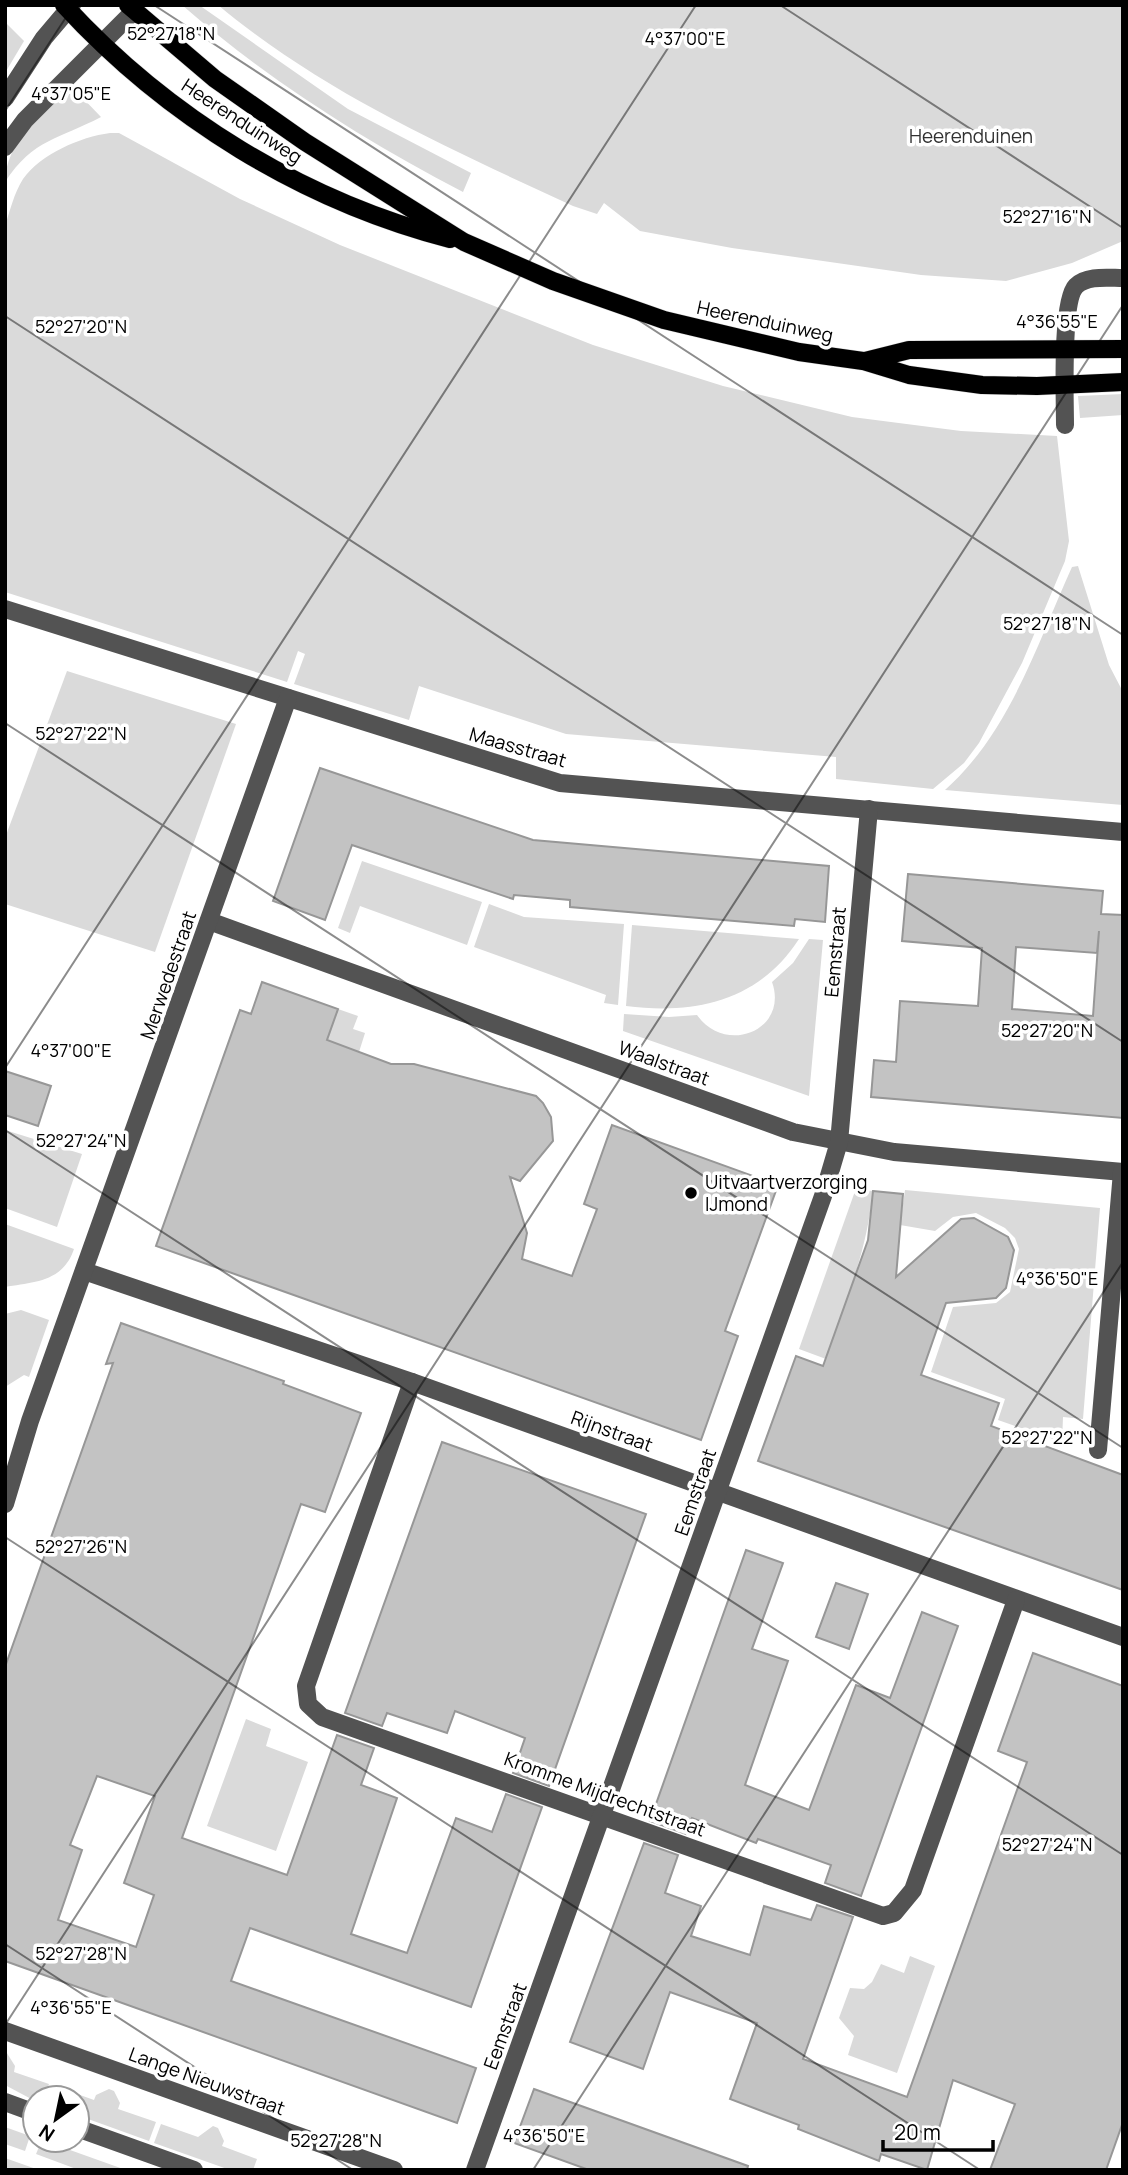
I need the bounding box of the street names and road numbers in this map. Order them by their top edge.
street label: Heerenduinweg [177,72,307,170]
street label: Heerenduinweg [694,294,836,348]
street label: Maasstraat [466,721,570,773]
street label: Eemstraat [818,906,852,998]
street label: Merwedestraat [134,907,202,1043]
street label: Waalstraat [615,1034,713,1092]
street label: Rijnstraat [568,1404,656,1458]
street label: Eemstraat [668,1445,722,1539]
street label: Kromme Mijdrechtstraat [501,1745,709,1843]
street label: Eemstraat [477,1979,533,2073]
street label: Lange Nieuwstraat [125,2041,289,2121]

